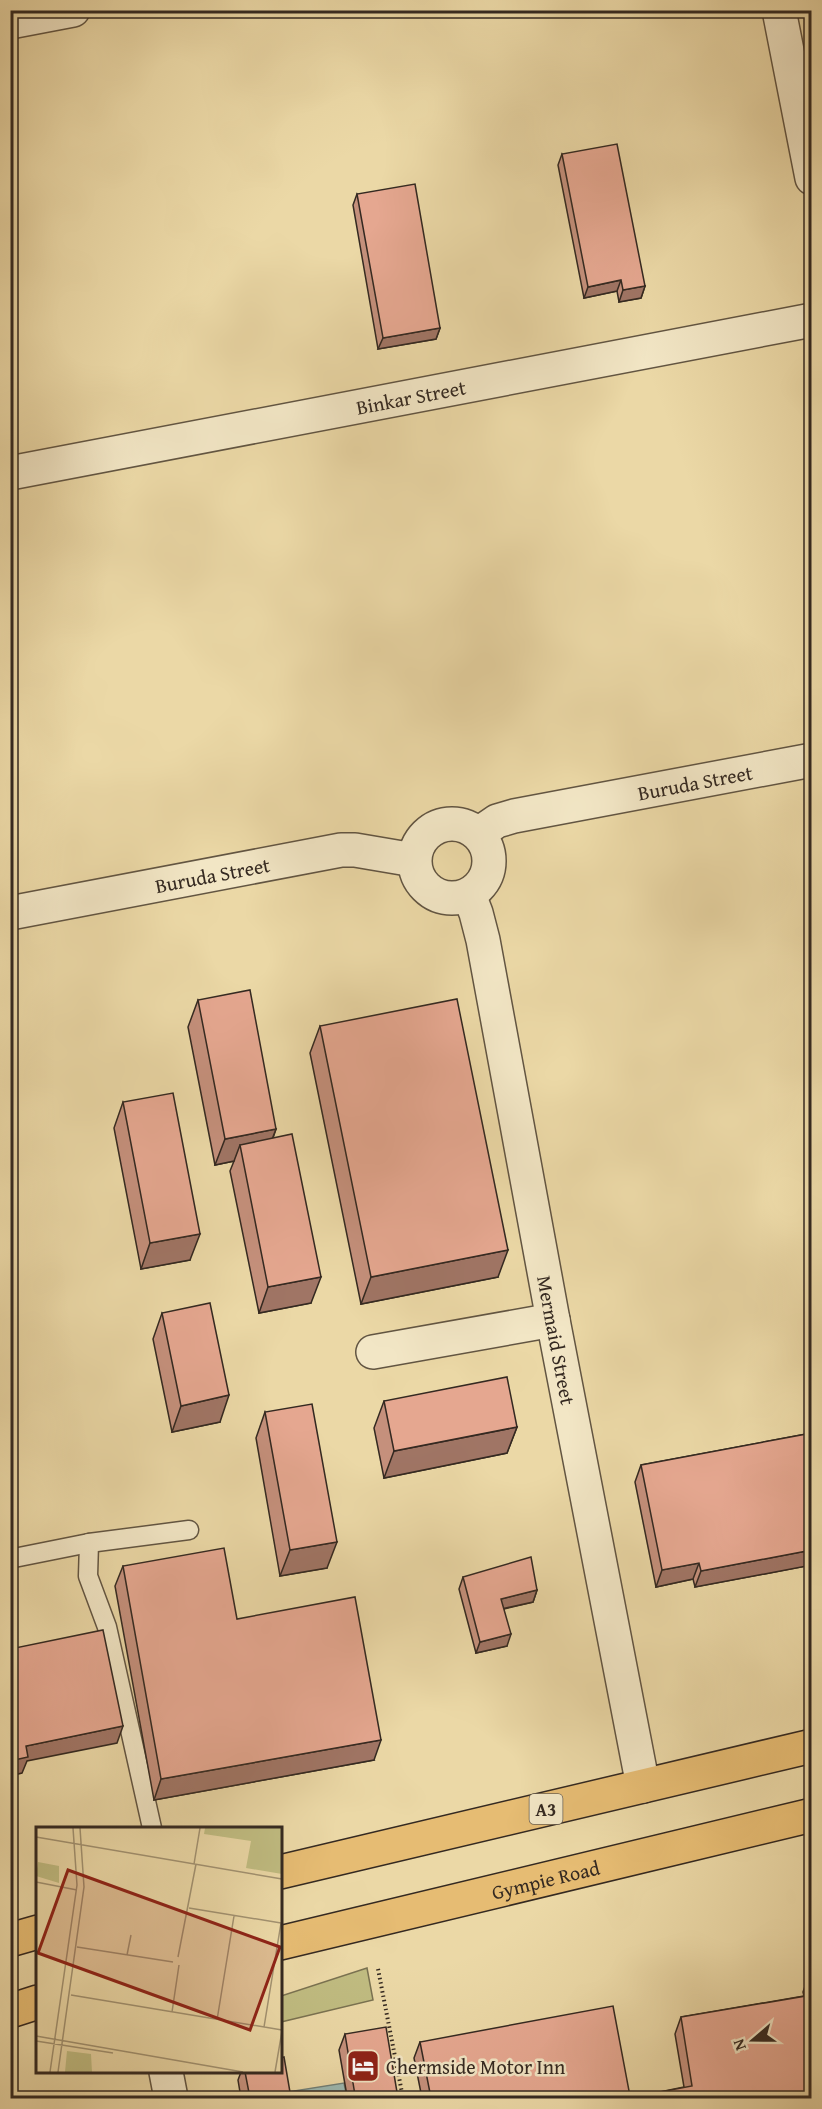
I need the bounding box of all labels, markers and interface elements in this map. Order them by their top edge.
street label: Binkar Street [353,372,468,421]
street label: Buruda Street [635,757,755,807]
street label: Buruda Street [152,849,272,900]
street label: Mermaid Street [531,1273,584,1407]
road number: A3 [530,1794,562,1824]
inset map [36,1827,282,2073]
street label: Gympie Road [488,1852,603,1906]
north arrow [723,2010,783,2070]
text: N [726,2036,752,2054]
hotel icon: Chermside Motor Inn [345,2048,381,2084]
place label: Chermside Motor Inn [386,2052,565,2081]

